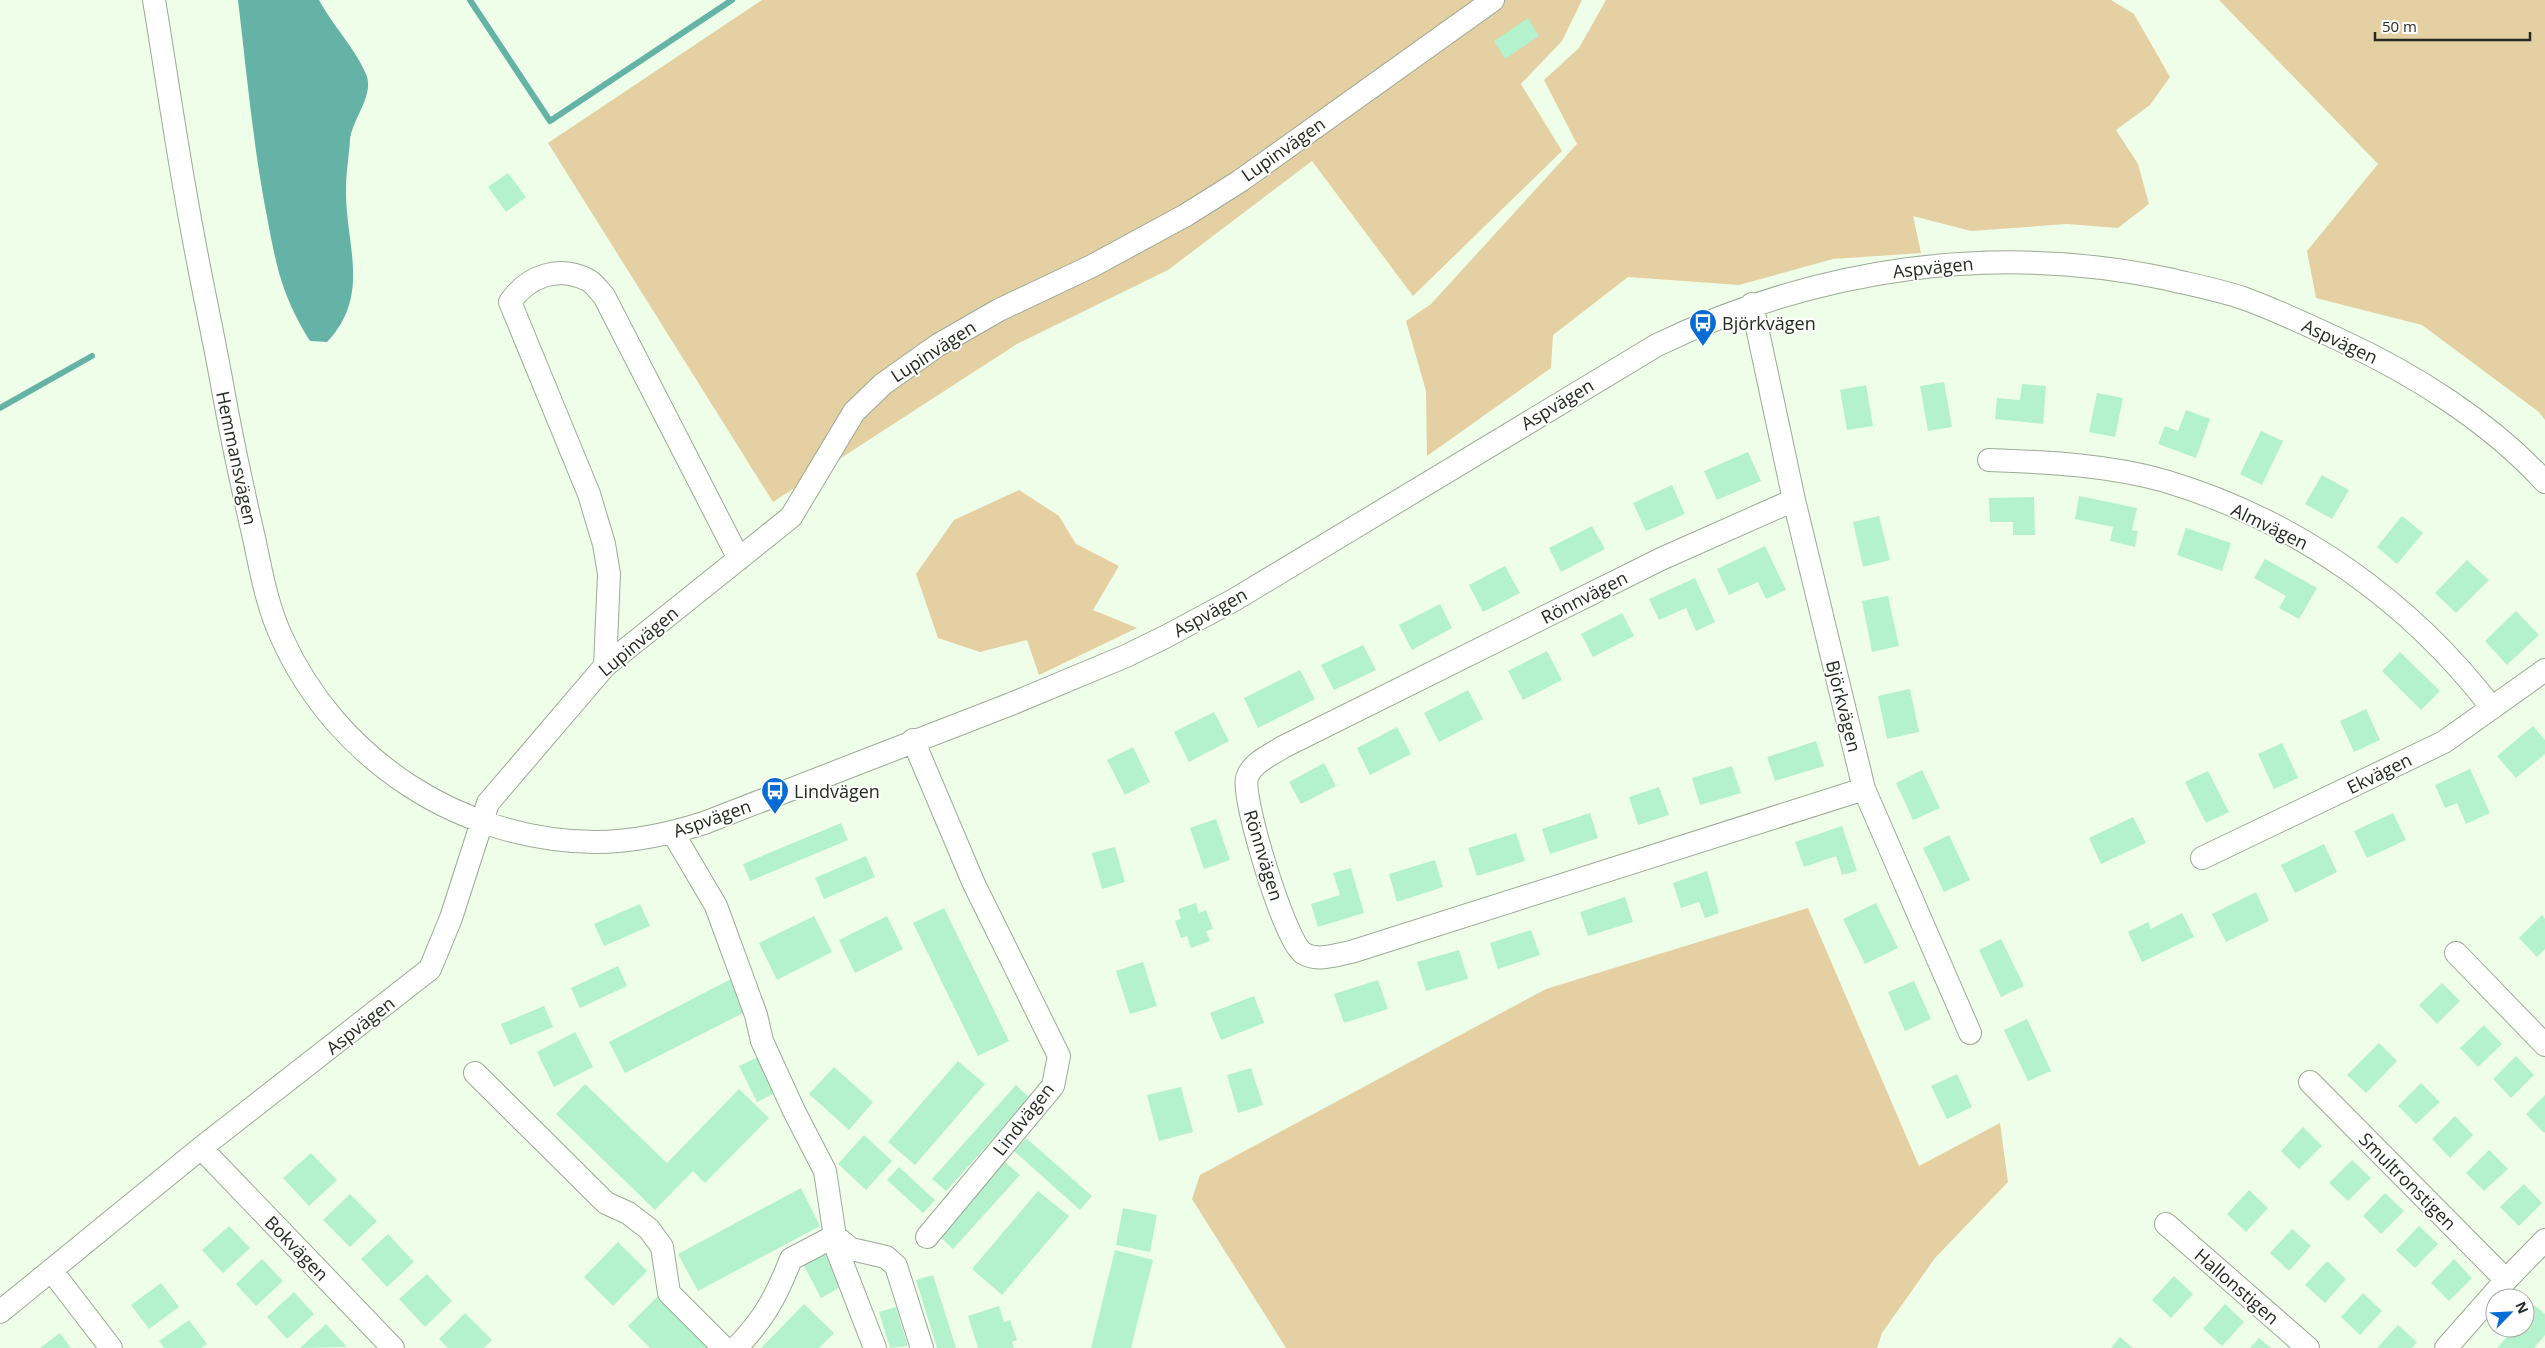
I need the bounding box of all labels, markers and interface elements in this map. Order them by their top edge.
scale bar [2375,10,2530,42]
text: 50 m [2382,16,2417,36]
street label: Lupinvägen [1236,111,1330,187]
street label: Aspvägen [1892,251,1974,283]
bus stop icon: Björkvägen [1688,308,1718,347]
place label: Björkvägen [1722,311,1816,335]
street label: Aspvägen [2298,313,2382,369]
street label: Lupinvägen [886,315,980,387]
street label: Aspvägen [1516,373,1598,435]
street label: Hemmansvägen [211,389,263,527]
street label: Almvägen [2228,497,2312,555]
street label: Rönnvägen [1537,565,1631,629]
street label: Aspvägen [1169,582,1251,642]
street label: Lupinvägen [593,601,683,681]
street label: Björkvägen [1821,658,1867,754]
street label: Ekvägen [2343,747,2415,799]
bus stop icon: Lindvägen [760,776,790,815]
place label: Lindvägen [794,779,880,803]
street label: Aspvägen [670,793,754,843]
street label: Rönnvägen [1239,807,1289,903]
street label: Aspvägen [321,991,399,1059]
street label: Lindvägen [987,1078,1059,1160]
street label: Smultronstigen [2354,1127,2462,1235]
street label: Bokvägen [260,1210,334,1286]
street label: Hallonstigen [2190,1243,2284,1329]
north arrow [2485,1288,2535,1338]
text: N [2511,1298,2533,1317]

